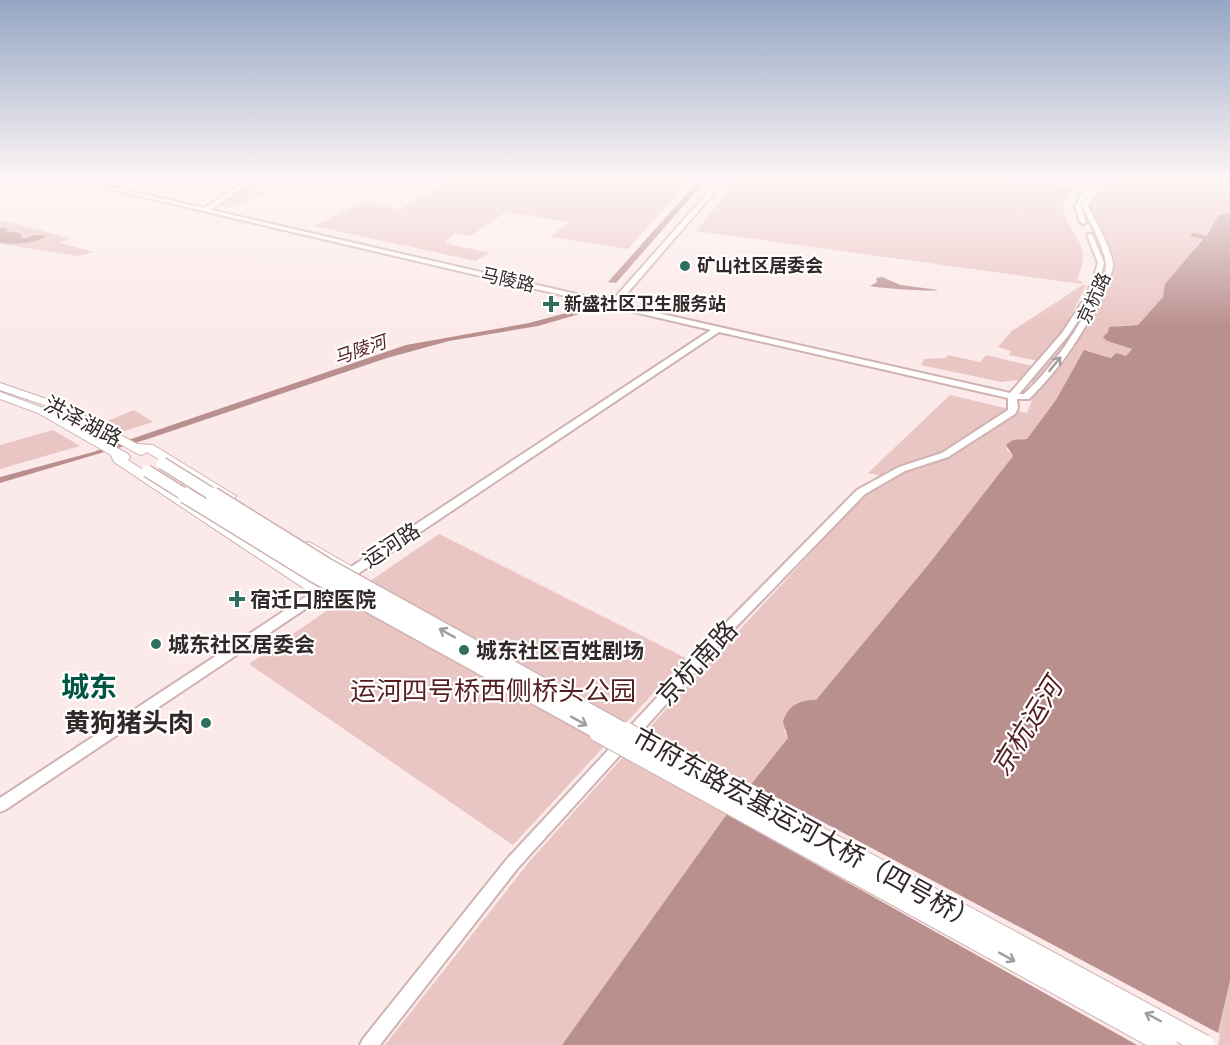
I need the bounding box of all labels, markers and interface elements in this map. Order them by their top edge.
place label: 矿山社区居委会 [697,256,823,276]
marker: 矿山社区居委会 [678,259,692,273]
street label: 马陵路 [479,264,537,296]
street label: 京杭路 [1074,269,1114,327]
place label: 新盛社区卫生服务站 [564,294,726,314]
marker: 新盛社区卫生服务站 [542,295,560,313]
water label: 马陵河 [331,331,392,368]
one-way arrow [1049,356,1062,372]
street label: 洪泽湖路 [40,392,126,450]
street label: 运河路 [358,518,424,572]
place label: 宿迁口腔医院 [250,588,376,611]
marker: 宿迁口腔医院 [228,590,246,608]
street label: 京杭南路 [651,615,743,711]
one-way arrow [439,627,456,639]
place label: 城东社区居委会 [168,633,315,656]
marker: 城东社区居委会 [149,637,163,651]
place label: 城东社区百姓剧场 [476,639,644,662]
marker: 城东社区百姓剧场 [457,643,471,657]
water label: 京杭运河 [986,669,1071,781]
district label: 城东 [61,672,117,703]
park label: 运河四号桥西侧桥头公园 [350,676,636,706]
place label: 黄狗猪头肉 [64,708,194,738]
one-way arrow [570,715,587,727]
marker: 黄狗猪头肉 [199,716,213,730]
street label: 市府东路宏基运河大桥（四号桥） [628,721,984,937]
one-way arrow [998,952,1016,963]
one-way arrow [1145,1011,1162,1023]

